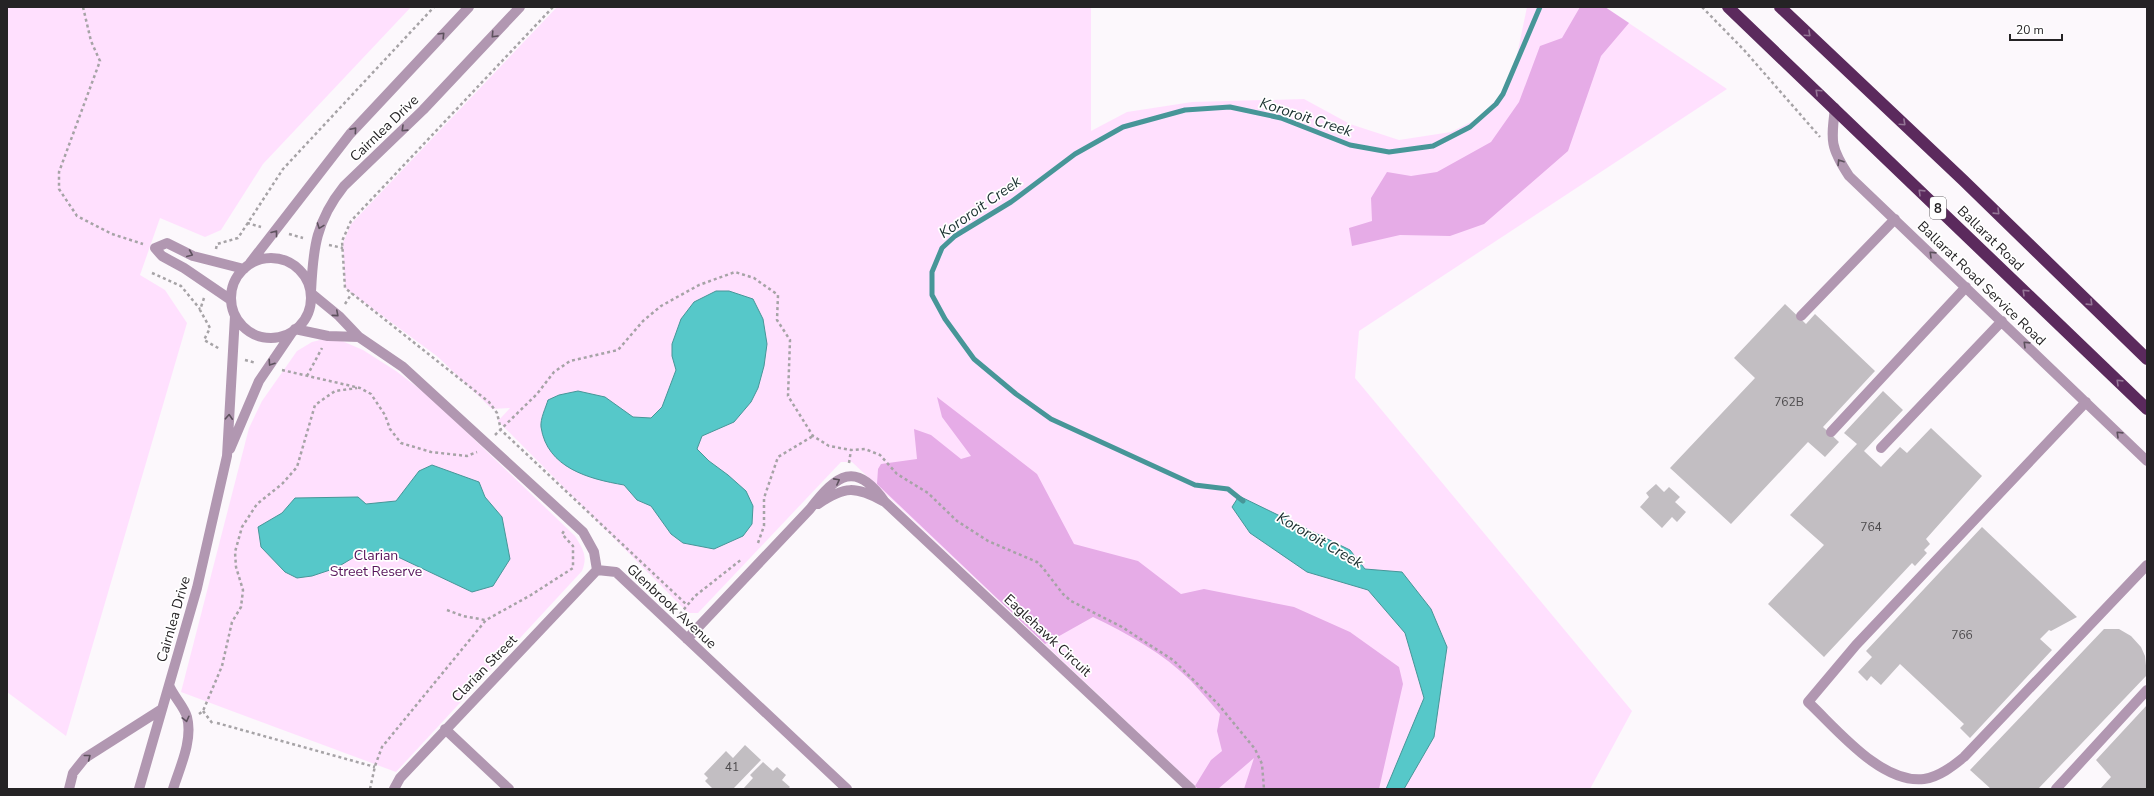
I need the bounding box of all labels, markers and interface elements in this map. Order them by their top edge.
scale bar [2010,16,2062,42]
text: 20 m [2016,22,2044,38]
one-way arrow [1803,29,1811,37]
one-way arrow [491,30,498,38]
one-way arrow [438,32,445,40]
one-way arrow [1815,89,1823,97]
street label: Cairnlea Drive [346,91,423,166]
water label: Kororoit Creek [1257,93,1355,142]
one-way arrow [1898,118,1906,126]
one-way arrow [401,124,409,132]
one-way arrow [349,127,357,135]
one-way arrow [1837,159,1845,166]
water label: Kororoit Creek [935,171,1026,243]
one-way arrow [1918,189,1926,197]
road number: 8 [1930,197,1946,219]
street label: Ballarat Road [1953,202,2028,275]
one-way arrow [1992,208,2000,215]
street label: Ballarat Road Service Road [1913,217,2050,350]
one-way arrow [316,223,324,230]
one-way arrow [270,230,277,237]
one-way arrow [187,250,194,258]
one-way arrow [1929,251,1937,259]
one-way arrow [2022,289,2030,296]
one-way arrow [2085,298,2093,306]
one-way arrow [331,309,338,316]
one-way arrow [2023,342,2030,349]
one-way arrow [269,359,276,366]
one-way arrow [2116,379,2124,387]
house number: 762B [1774,394,1804,410]
one-way arrow [225,414,234,420]
one-way arrow [2116,431,2124,439]
one-way arrow [833,478,840,486]
water label: Kororoit Creek [1273,507,1367,573]
house number: 764 [1860,519,1882,535]
park label: Clarian Street Reserve [330,546,422,581]
street label: Glenbrook Avenue [623,560,721,653]
street label: Cairnlea Drive [152,574,195,664]
street label: Eaglehawk Circuit [1000,590,1096,681]
house number: 766 [1951,627,1973,643]
street label: Clarian Street [448,631,521,706]
one-way arrow [182,716,190,723]
one-way arrow [84,754,91,761]
house number: 41 [725,759,739,775]

